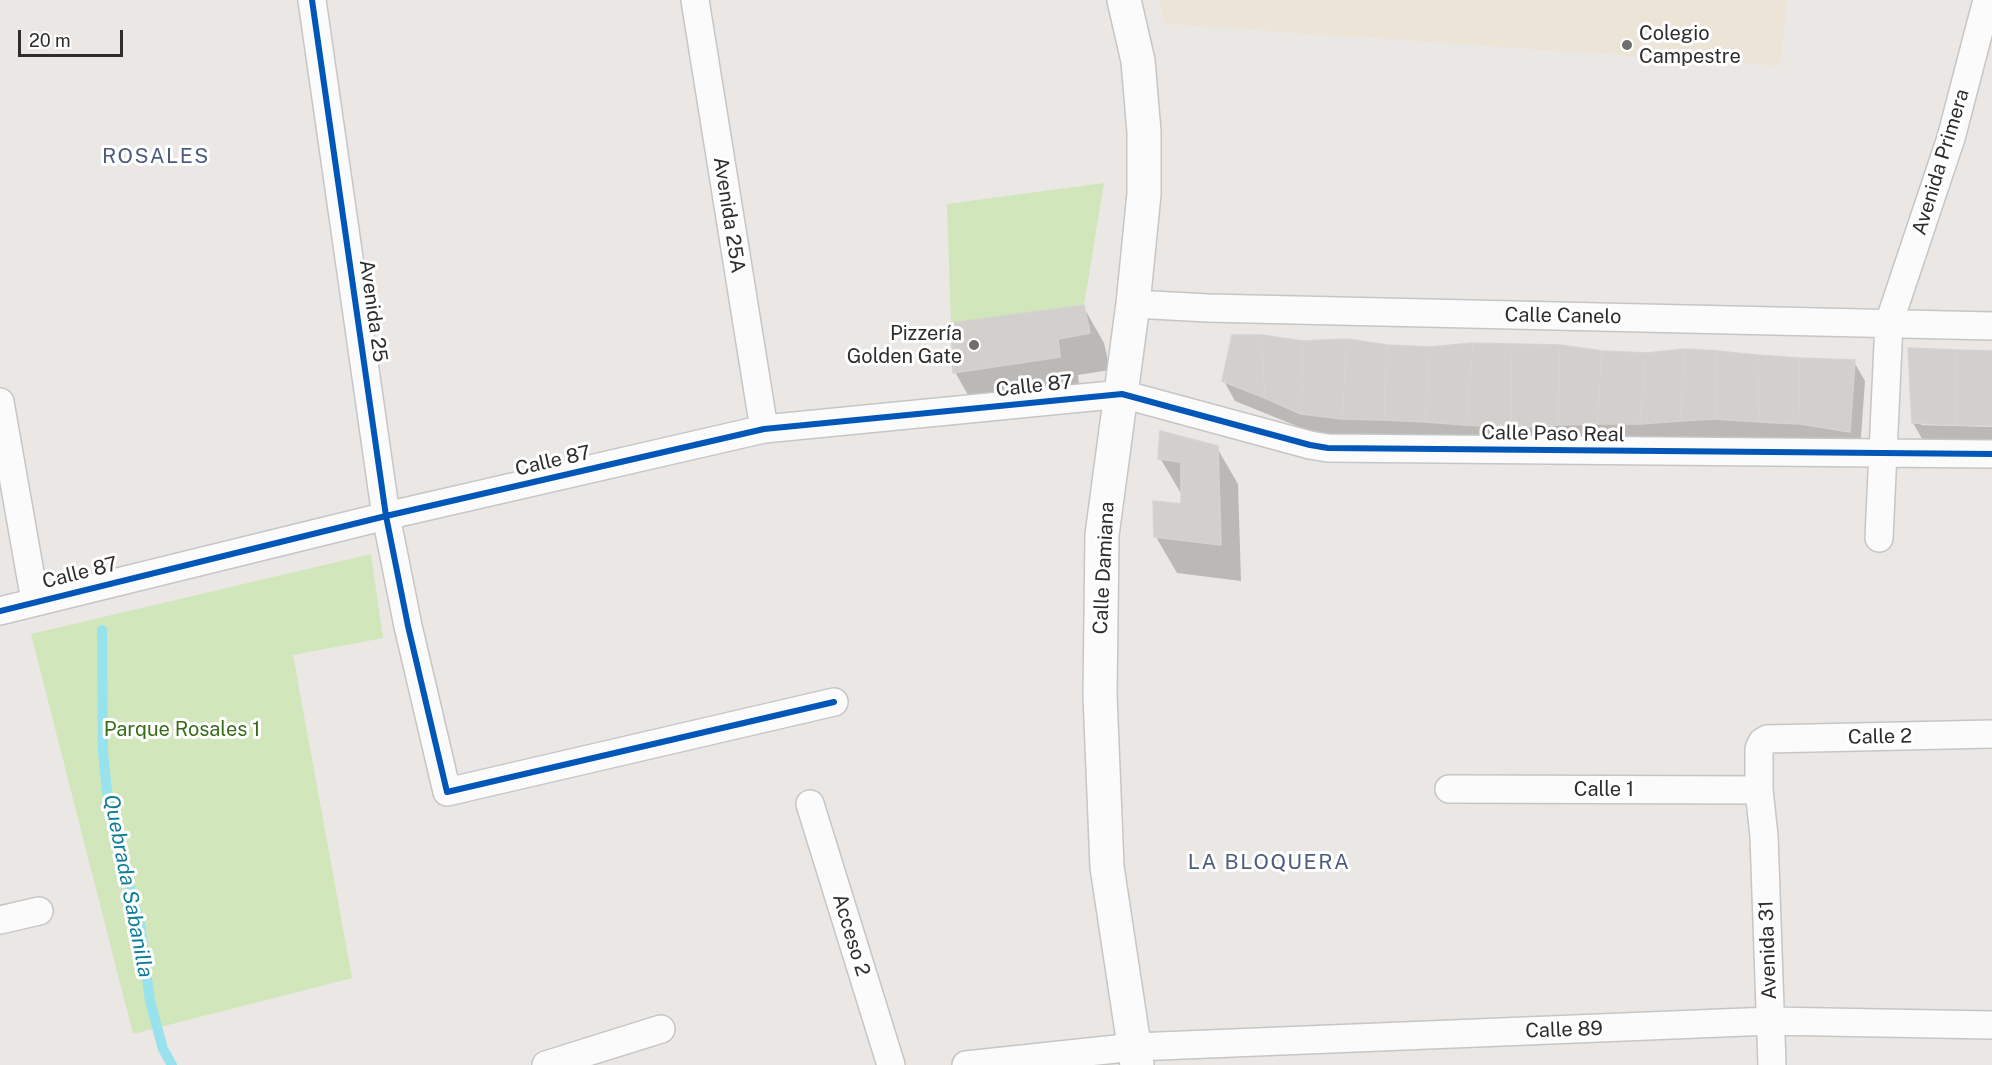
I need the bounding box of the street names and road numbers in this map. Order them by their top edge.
street label: Avenida Primera [1907,86,1975,238]
street label: Avenida 25A [708,155,750,275]
street label: Avenida 25 [354,258,392,364]
street label: Calle Canelo [1504,303,1622,329]
street label: Calle 87 [995,370,1073,402]
street label: Calle Paso Real [1481,421,1625,447]
street label: Calle 87 [513,441,593,481]
street label: Calle Damiana [1089,501,1119,635]
street label: Calle 87 [40,552,120,594]
street label: Calle 2 [1848,724,1912,750]
street label: Calle 1 [1574,778,1634,802]
street label: Acceso 2 [827,891,875,979]
street label: Avenida 31 [1754,900,1782,1000]
street label: Calle 89 [1525,1017,1603,1043]

